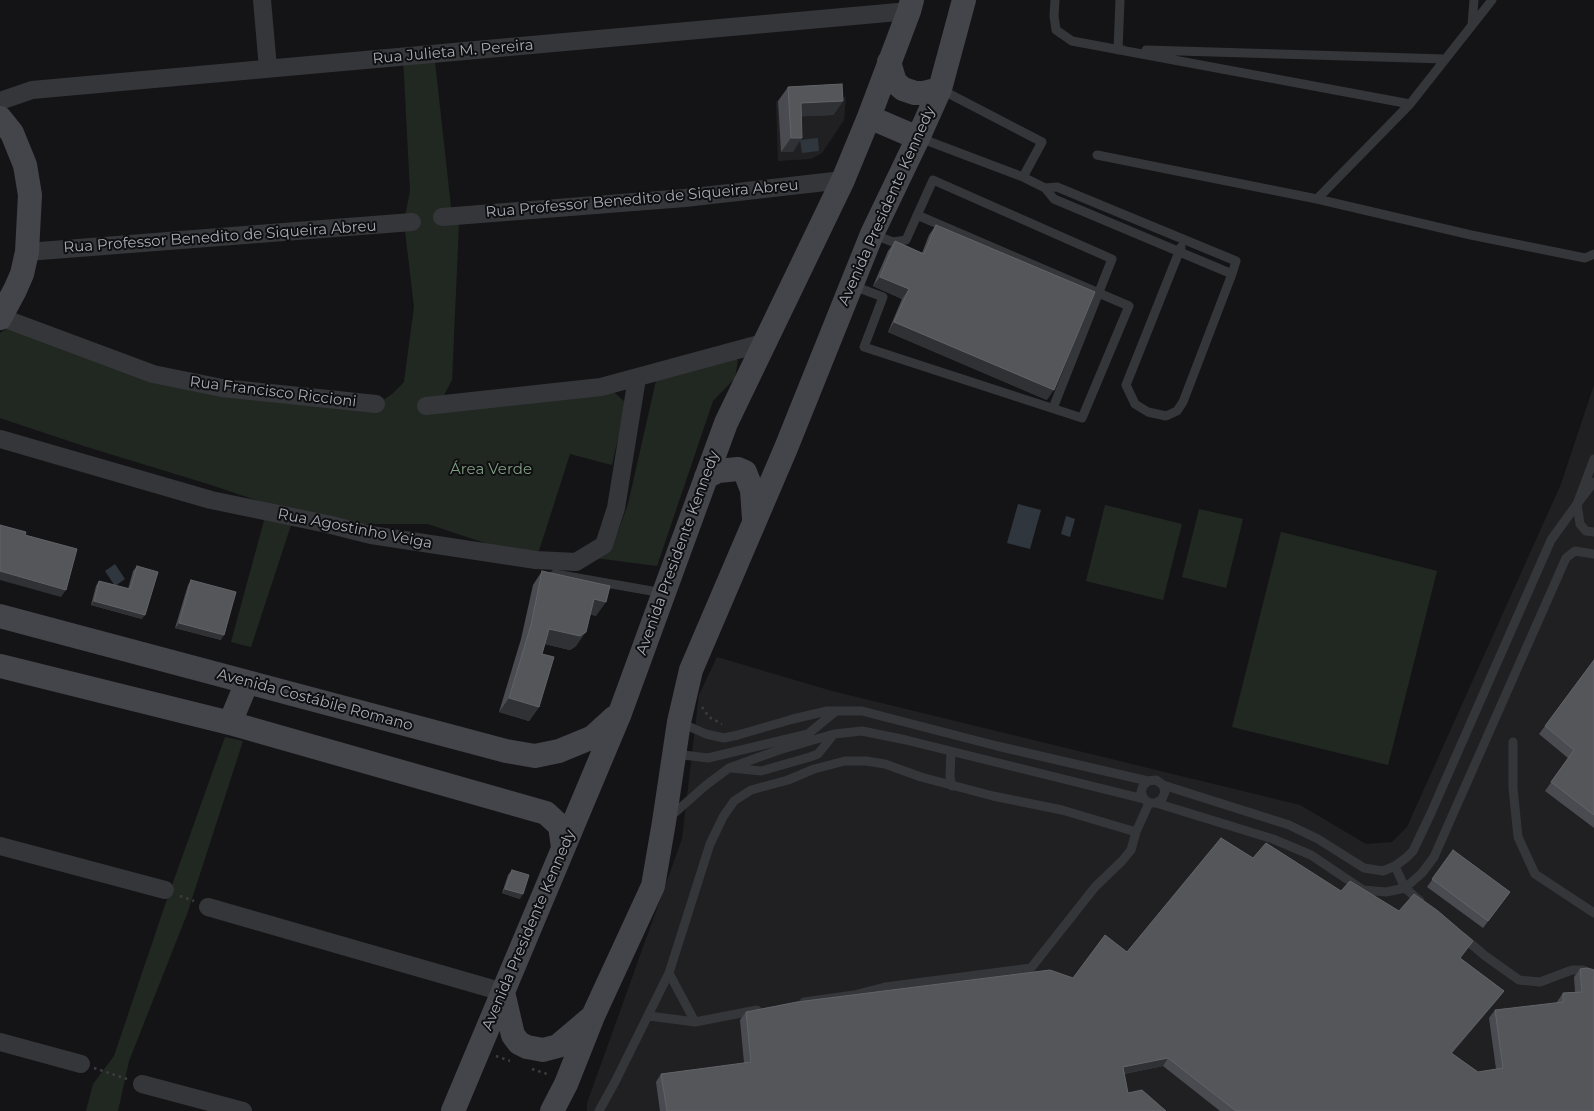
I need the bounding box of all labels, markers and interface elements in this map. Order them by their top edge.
street label: Rua Julieta M. Pereira [372,36,534,68]
street label: Avenida Presidente Kennedy [835,104,939,308]
street label: Rua Professor Benedito de Siqueira Abreu [485,176,799,222]
street label: Rua Professor Benedito de Siqueira Abreu [63,217,377,257]
street label: Rua Francisco Riccioni [189,373,357,411]
street label: Avenida Presidente Kennedy [633,448,723,658]
park label: Área Verde [450,461,532,479]
street label: Rua Agostinho Veiga [276,505,434,553]
street label: Avenida Costábile Romano [215,665,415,735]
street label: Avenida Presidente Kennedy [478,827,580,1033]

